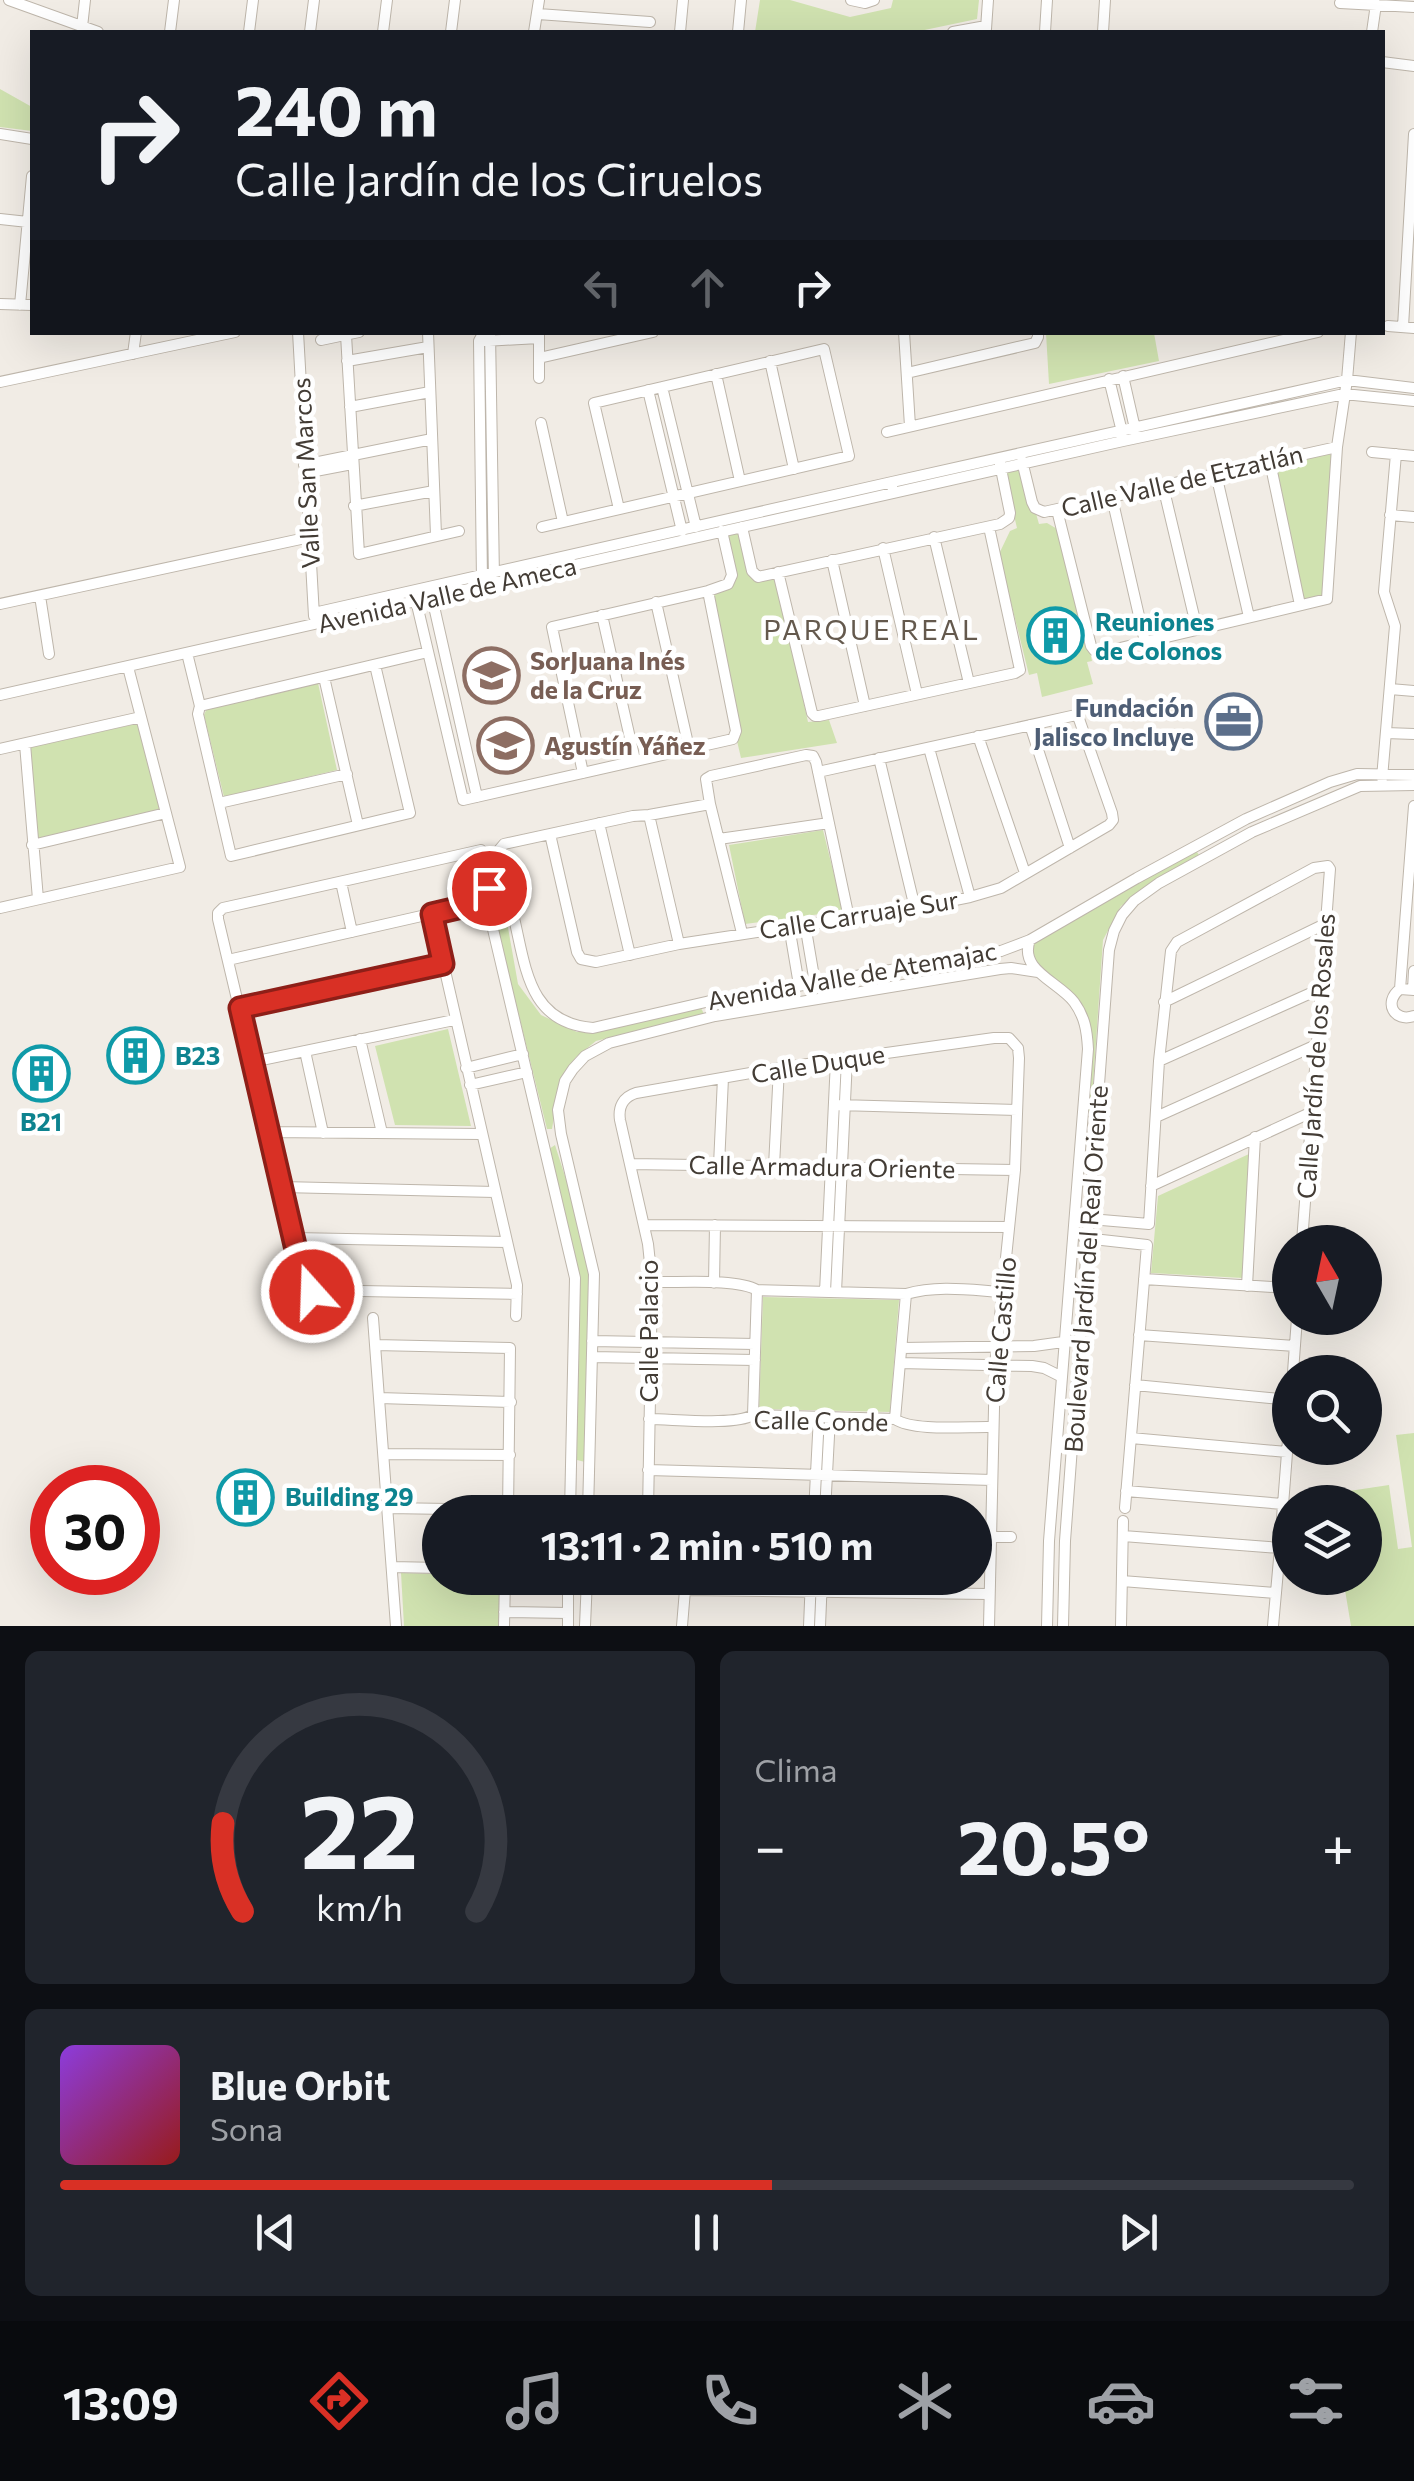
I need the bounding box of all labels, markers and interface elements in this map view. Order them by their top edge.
text: 240 m [235,65,438,150]
icon: right [70,70,200,200]
text: Calle Jardín de los Ciruelos [235,150,763,205]
icon: left [575,260,630,315]
icon: ahead [680,260,735,315]
icon: right [785,260,840,315]
street label: Valle San Marcos [285,377,325,569]
street label: Calle Valle de Etzatlán [1058,438,1306,522]
street label: Avenida Valle de Ameca [314,550,579,638]
building icon: Reuniones de Colonos [1026,606,1086,666]
place label: Reuniones de Colonos [1095,606,1222,665]
district label: PARQUE REAL [763,612,981,646]
school or university icon: SorJuana Inés de la Cruz [461,645,521,705]
place label: SorJuana Inés de la Cruz [530,645,685,704]
place label: Fundación Jalisco Incluye [1034,692,1194,751]
office icon: Fundación Jalisco Incluye [1203,692,1263,752]
school or university icon: Agustín Yáñez [475,716,535,776]
place label: Agustín Yáñez [544,730,706,760]
pin [447,846,532,931]
icon: arrive [462,861,517,916]
street label: Calle Carruaje Sur [757,883,960,945]
street label: Calle Jardín de los Rosales [1290,912,1340,1200]
street label: Avenida Valle de Atemajac [705,935,999,1015]
building icon: B23 [106,1026,166,1086]
street label: Calle Duque [749,1038,887,1088]
place label: B23 [175,1040,220,1070]
building icon: B21 [11,1043,71,1103]
street label: Boulevard Jardín del Real Oriente [1057,1084,1113,1454]
place label: B21 [20,1106,62,1136]
street label: Calle Armadura Oriente [688,1149,956,1183]
north arrow [1272,1225,1382,1335]
map controls [1272,1225,1382,1595]
position arrow [260,1240,364,1344]
street label: Calle Castillo [979,1256,1021,1404]
street label: Calle Palacio [633,1260,663,1402]
button: search [1272,1355,1382,1465]
street label: Calle Conde [753,1404,889,1436]
speed limit sign: 30 [30,1465,160,1595]
building icon: Building 29 [216,1467,276,1527]
place label: Building 29 [285,1481,414,1511]
button: layers [1272,1485,1382,1595]
text: 13:11 · 2 min · 510 m [541,1521,873,1568]
text: Clima [755,1749,837,1789]
text: 22 [301,1763,419,1890]
text: 20.5° [957,1799,1150,1890]
text: − [755,1811,786,1878]
text: + [1322,1811,1354,1878]
text: km/h [316,1885,403,1928]
text: Blue Orbit [210,2061,390,2108]
text: Sona [210,2108,283,2148]
icon: previous [248,2205,303,2260]
icon: pause [679,2205,734,2260]
icon: next [1111,2205,1166,2260]
icon: directions [304,2366,374,2436]
icon: music [500,2366,570,2436]
icon: phone [695,2366,765,2436]
icon: climate [890,2366,960,2436]
icon: car [1086,2366,1156,2436]
icon: filters [1281,2366,1351,2436]
text: 13:09 [63,2374,179,2429]

